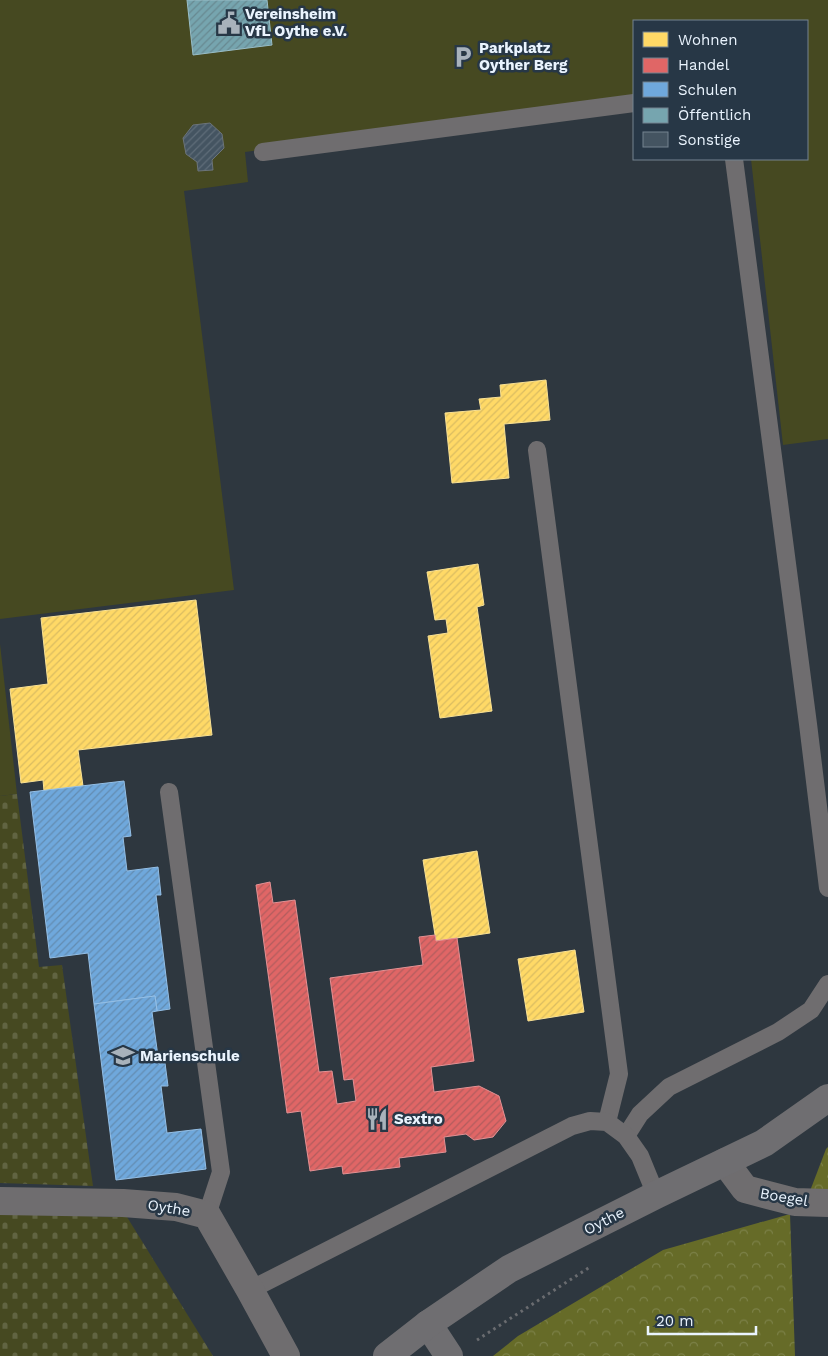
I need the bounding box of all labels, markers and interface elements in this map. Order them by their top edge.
place label: Vereinsheim VfL Oythe e.V. [245,5,347,40]
public building icon: Vereinsheim VfL Oythe e.V. [216,10,242,36]
legend [633,20,808,160]
text: Wohnen [678,31,737,49]
place label: Parkplatz Oyther Berg [479,39,568,74]
parking icon: Parkplatz Oyther Berg [450,44,476,70]
text: Handel [678,56,730,74]
text: Schulen [678,81,737,99]
text: Öffentlich [678,106,751,124]
text: Sonstige [678,131,741,149]
school or university icon: Marienschule [110,1043,136,1069]
place label: Marienschule [140,1047,240,1065]
restaurant icon: Sextro [364,1106,390,1132]
place label: Sextro [394,1110,443,1128]
street label: Boegel [758,1184,810,1210]
street label: Oythe [146,1196,192,1220]
street label: Oythe [581,1203,627,1239]
scale bar [648,1304,756,1336]
text: 20 m [656,1312,694,1330]

